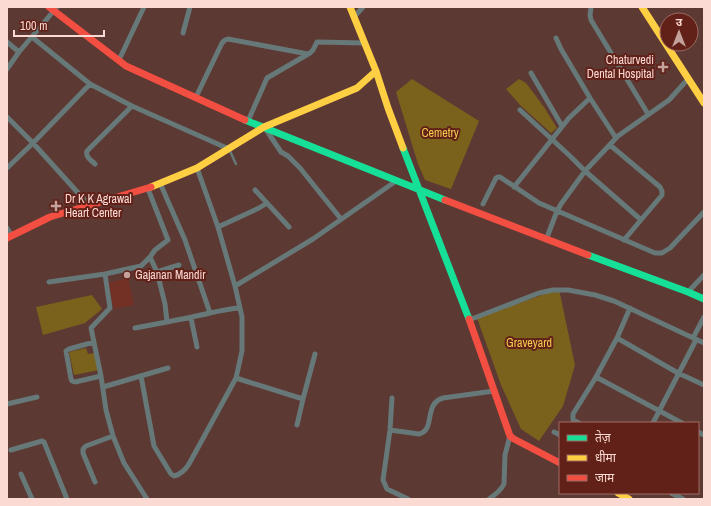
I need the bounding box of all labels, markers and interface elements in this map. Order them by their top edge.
scale bar [14,12,104,38]
north arrow [659,12,699,52]
text: उ [676,15,683,29]
text: 100 m [20,18,47,34]
place label: Chaturvedi Dental Hospital [587,52,654,82]
marker: Chaturvedi Dental Hospital [657,61,669,73]
park label: Cemetry [421,125,459,141]
place label: Dr K K Agrawal Heart Center [65,191,132,221]
marker: Dr K K Agrawal Heart Center [50,200,62,212]
place label: Gajanan Mandir [135,267,206,283]
marker: Gajanan Mandir [122,270,132,280]
park label: Graveyard [506,335,552,351]
legend [559,422,699,494]
text: तेज़ [595,430,612,446]
text: धीमा [595,450,617,466]
text: जाम [595,470,615,486]

